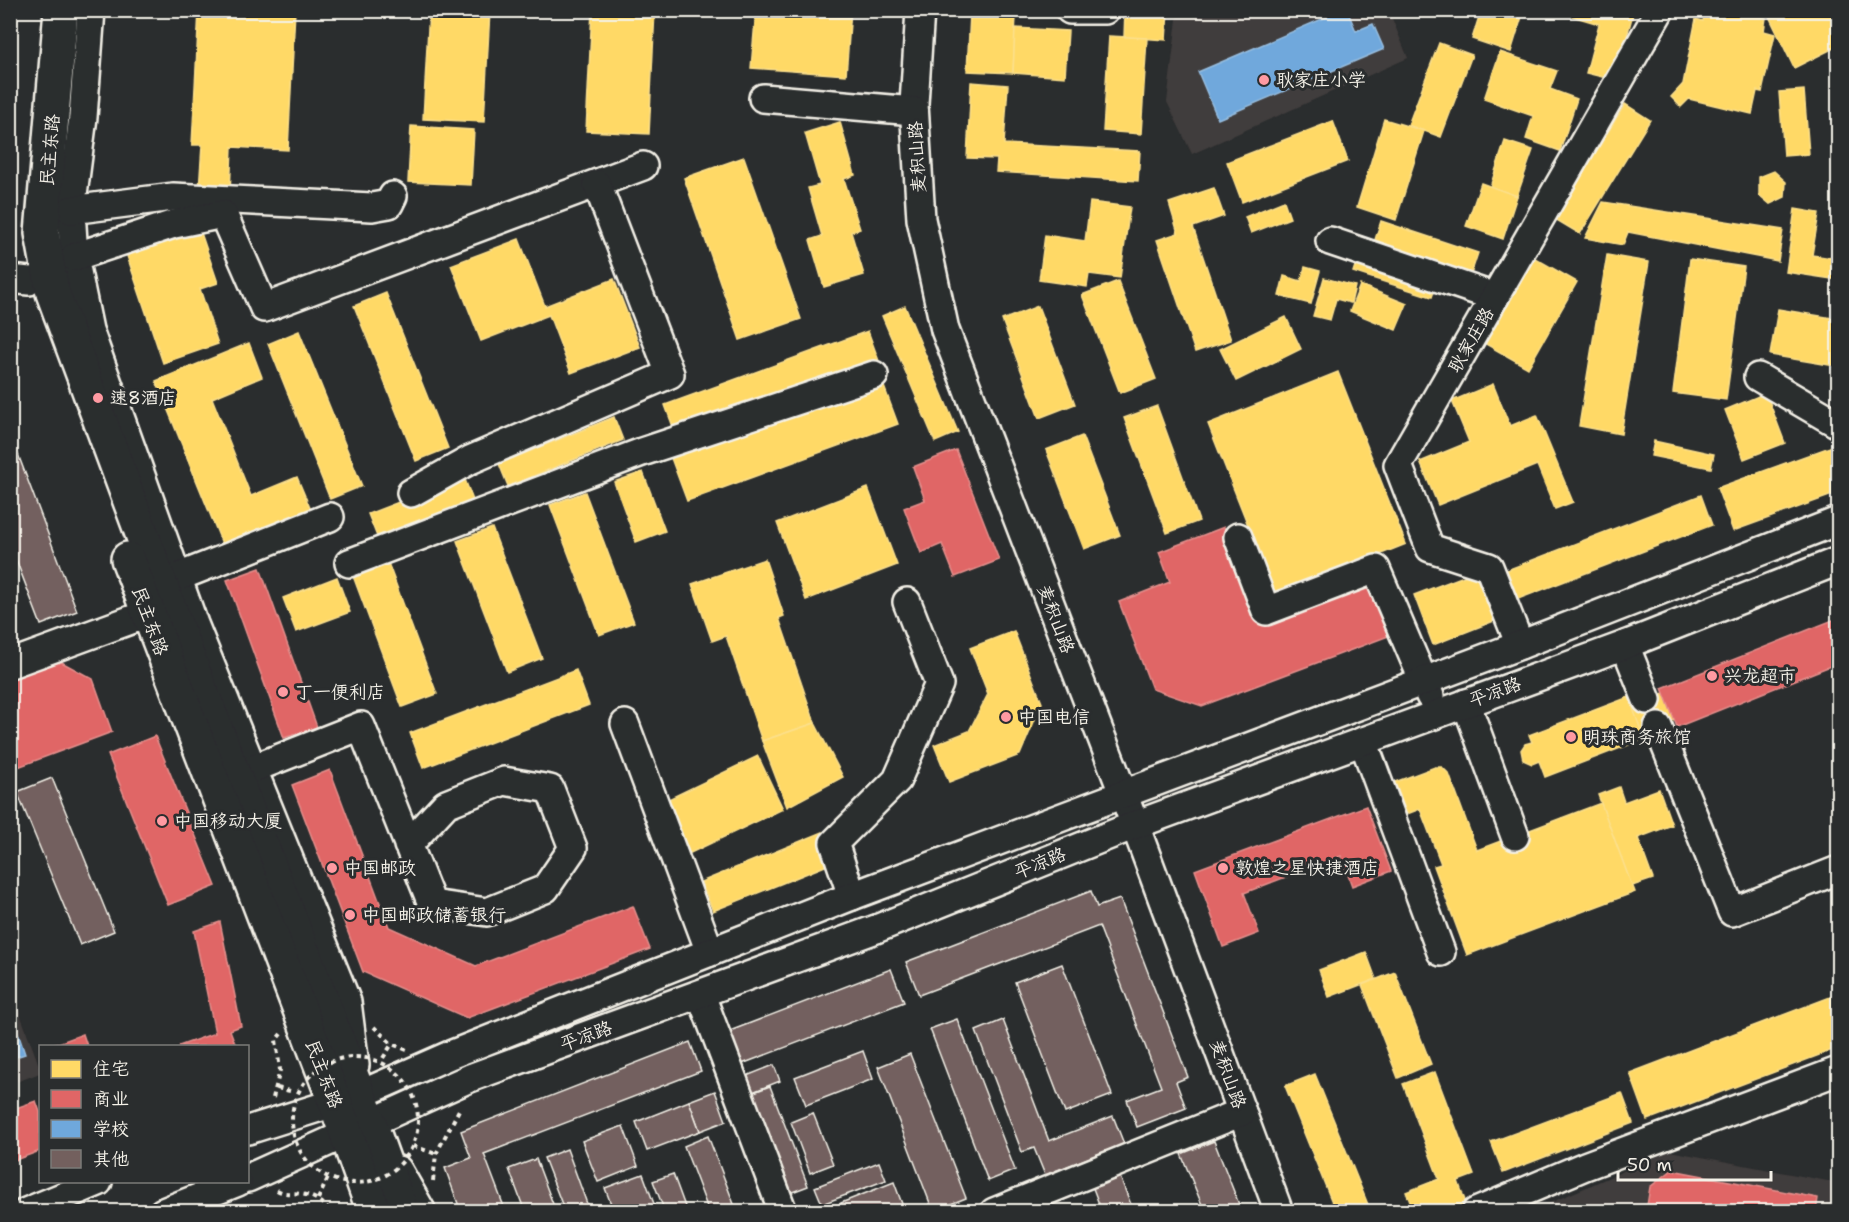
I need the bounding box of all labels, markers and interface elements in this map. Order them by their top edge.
place label: 耿家庄小学 [1276,68,1366,92]
marker: 耿家庄小学 [1257,73,1271,87]
street label: 民主东路 [35,113,65,187]
street label: 麦积山路 [903,120,931,194]
street label: 耿家庄路 [1443,303,1499,377]
place label: 速8酒店 [110,386,177,410]
marker: 速8酒店 [91,391,105,405]
street label: 麦积山路 [1032,581,1080,657]
street label: 民主东路 [126,583,174,659]
place label: 兴龙超市 [1724,664,1796,688]
marker: 兴龙超市 [1705,669,1719,683]
street label: 平凉路 [1466,671,1524,713]
place label: 丁一便利店 [295,680,385,704]
marker: 丁一便利店 [276,685,290,699]
place label: 中国电信 [1018,705,1090,729]
marker: 中国电信 [999,710,1013,724]
place label: 明珠商务旅馆 [1583,725,1691,749]
marker: 明珠商务旅馆 [1564,730,1578,744]
place label: 中国移动大厦 [174,809,282,833]
marker: 中国移动大厦 [155,814,169,828]
street label: 平凉路 [1010,842,1070,884]
place label: 中国邮政 [344,856,416,880]
place label: 敦煌之星快捷酒店 [1235,856,1379,880]
marker: 中国邮政 [325,861,339,875]
marker: 敦煌之星快捷酒店 [1216,861,1230,875]
place label: 中国邮政储蓄银行 [362,903,506,927]
marker: 中国邮政储蓄银行 [343,908,357,922]
street label: 平凉路 [557,1015,615,1057]
street label: 民主东路 [300,1036,348,1112]
street label: 麦积山路 [1204,1036,1252,1112]
legend [39,1045,249,1183]
text: 住宅 [93,1057,129,1081]
text: 商业 [93,1087,129,1111]
text: 学校 [93,1117,129,1141]
scale bar [1618,1144,1771,1182]
text: 其他 [93,1147,129,1171]
text: 50 m [1627,1153,1672,1177]

